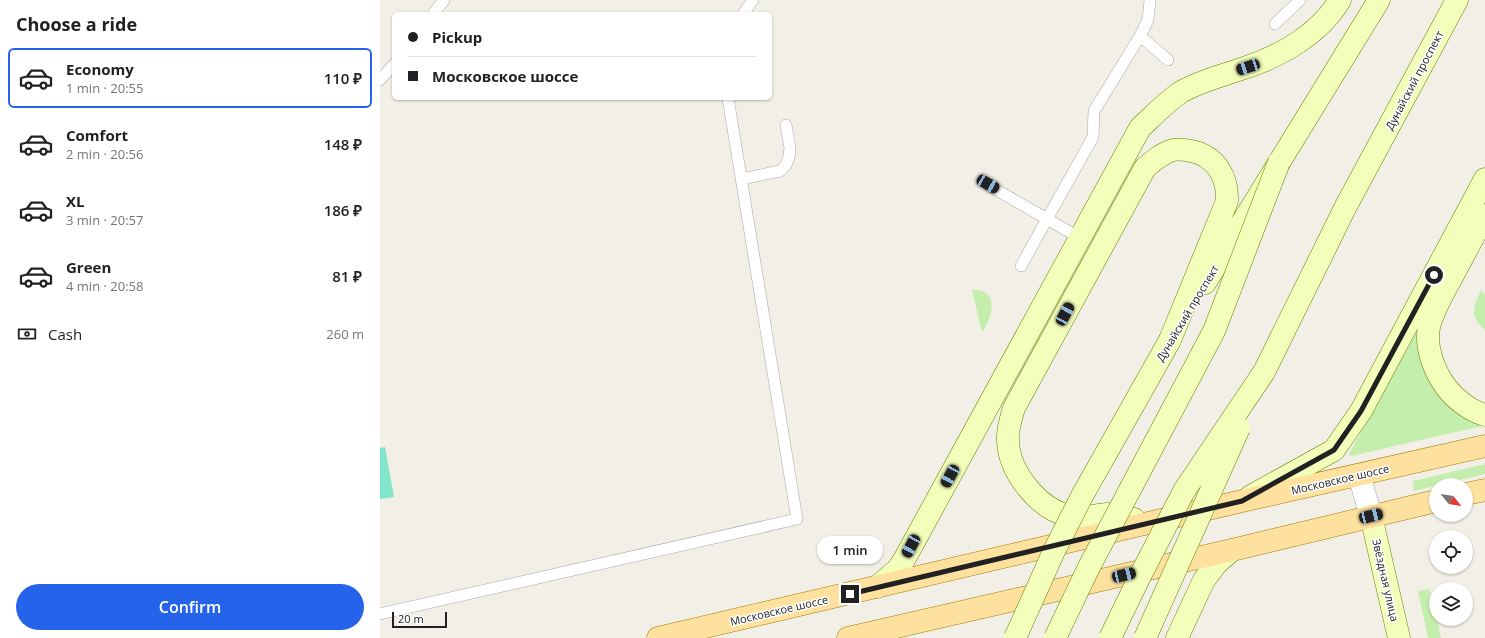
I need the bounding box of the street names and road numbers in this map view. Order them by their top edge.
street label: Дунайский проспект [1382,28,1446,132]
street label: Дунайский проспект [1152,262,1222,364]
street label: Московское шоссе [1290,460,1390,498]
street label: Звёздная улица [1369,537,1403,623]
street label: Московское шоссе [729,591,829,629]

